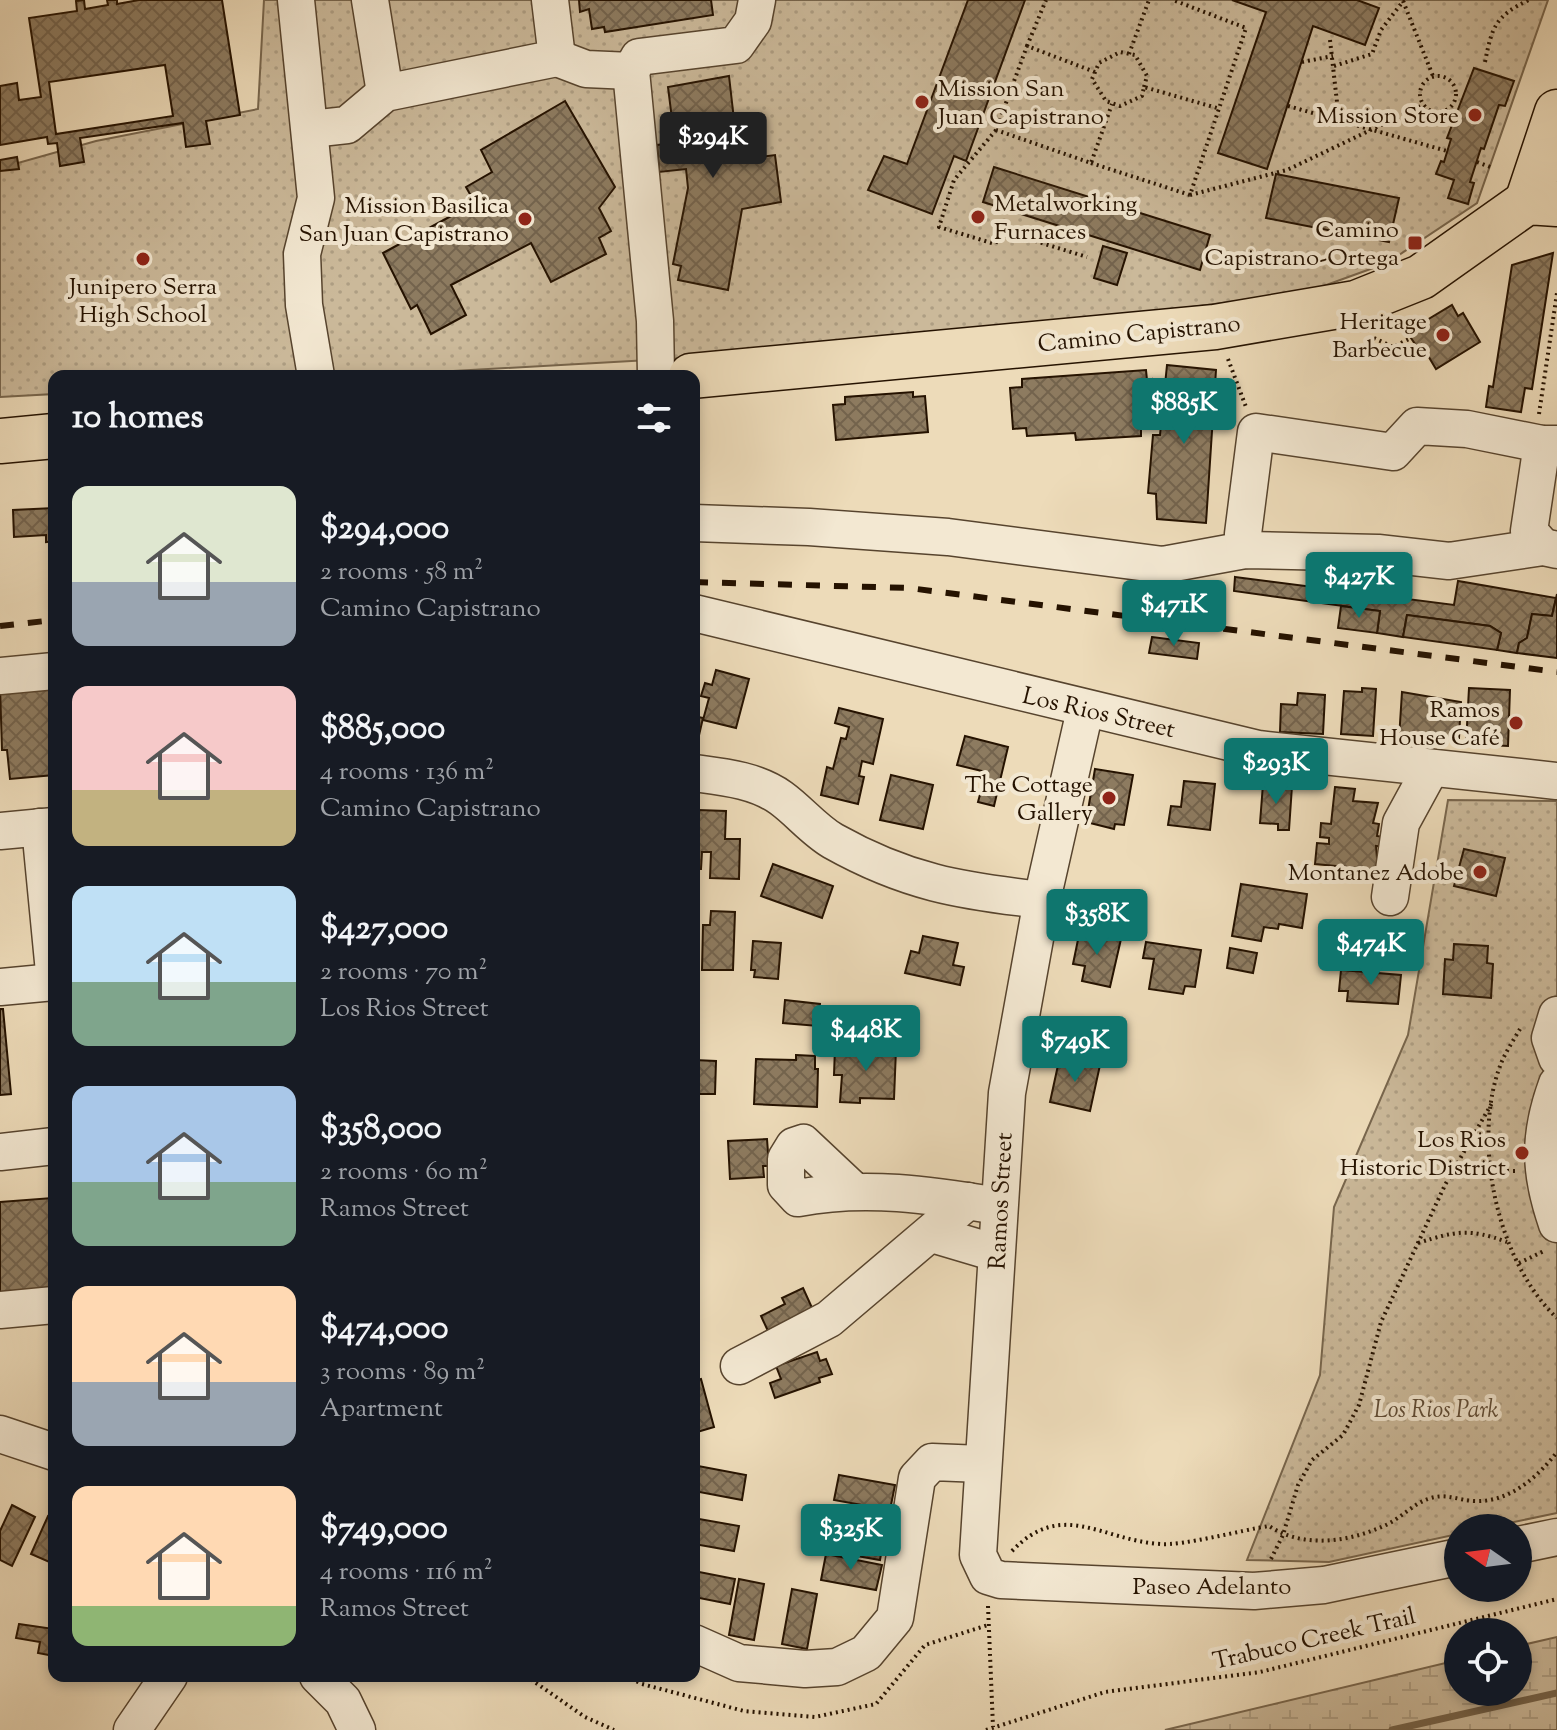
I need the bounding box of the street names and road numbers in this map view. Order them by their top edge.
street label: Camino Capistrano [1036,307,1242,363]
street label: Los Rios Street [1019,680,1178,748]
street label: Ramos Street [981,1132,1023,1271]
street label: Paseo Adelanto [1133,1571,1291,1605]
street label: Trabuco Creek Trail [1210,1600,1420,1680]

